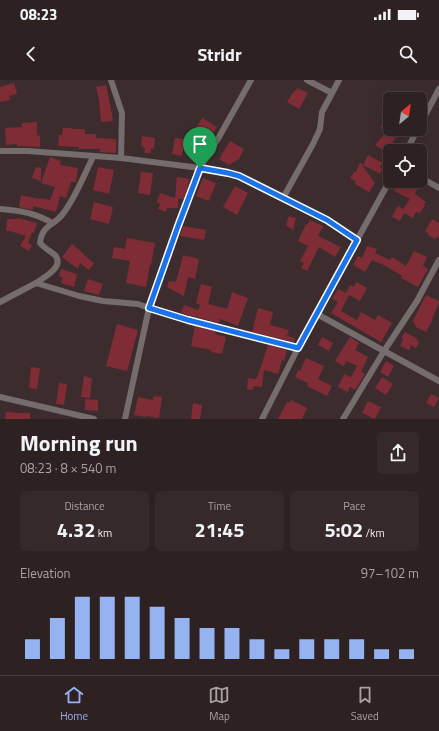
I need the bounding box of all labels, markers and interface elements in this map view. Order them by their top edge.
text: 08:23 [20,3,57,26]
text: Stridr [197,41,242,68]
icon: back [20,43,42,65]
icon: search [397,43,419,65]
north arrow [383,92,427,136]
map controls [383,92,427,188]
pin [183,127,217,168]
icon: arrive [189,133,211,155]
button: locate [383,144,427,188]
text: Morning run [20,426,138,460]
button: share [377,432,419,474]
text: 08:23 · 8 × 540 m [20,458,116,478]
text: Distance [64,498,105,514]
text: Time [208,498,231,514]
text: Pace [343,498,366,514]
text: 4.32 [57,514,95,545]
text: 21:45 [195,514,244,545]
text: 5:02 [324,514,363,545]
text: km [95,525,112,541]
text: /km [363,525,385,541]
text: Elevation [20,563,71,583]
text: 97–102 m [361,563,419,583]
tab: Home [60,684,88,724]
tab: Map [208,684,230,724]
tab: Saved [351,684,379,724]

